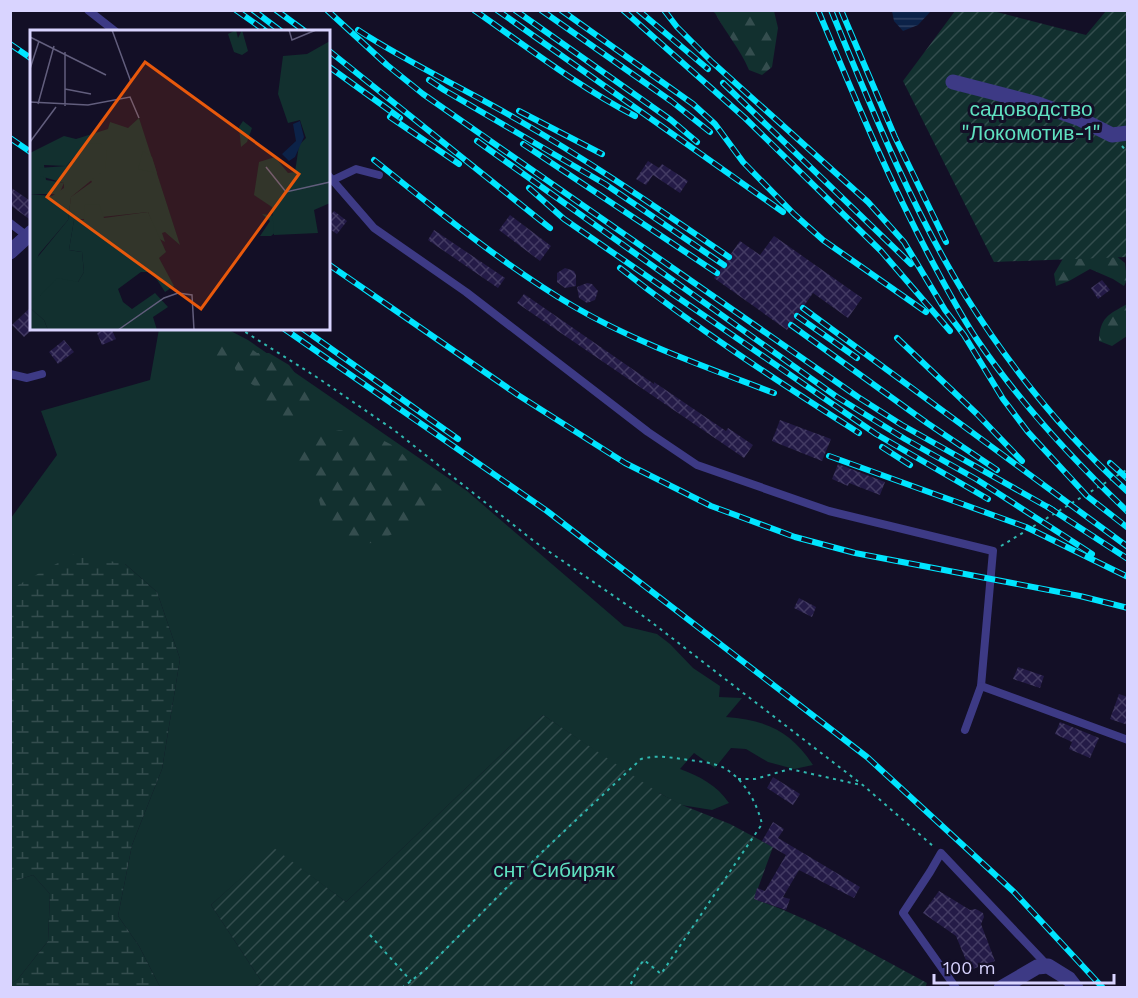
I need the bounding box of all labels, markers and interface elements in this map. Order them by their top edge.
inset map [30,30,330,330]
park label: садоводство "Локомотив-1" [961,96,1101,145]
park label: снт Сибиряк [493,857,616,882]
scale bar [934,947,1114,985]
text: 100 m [943,957,996,978]

